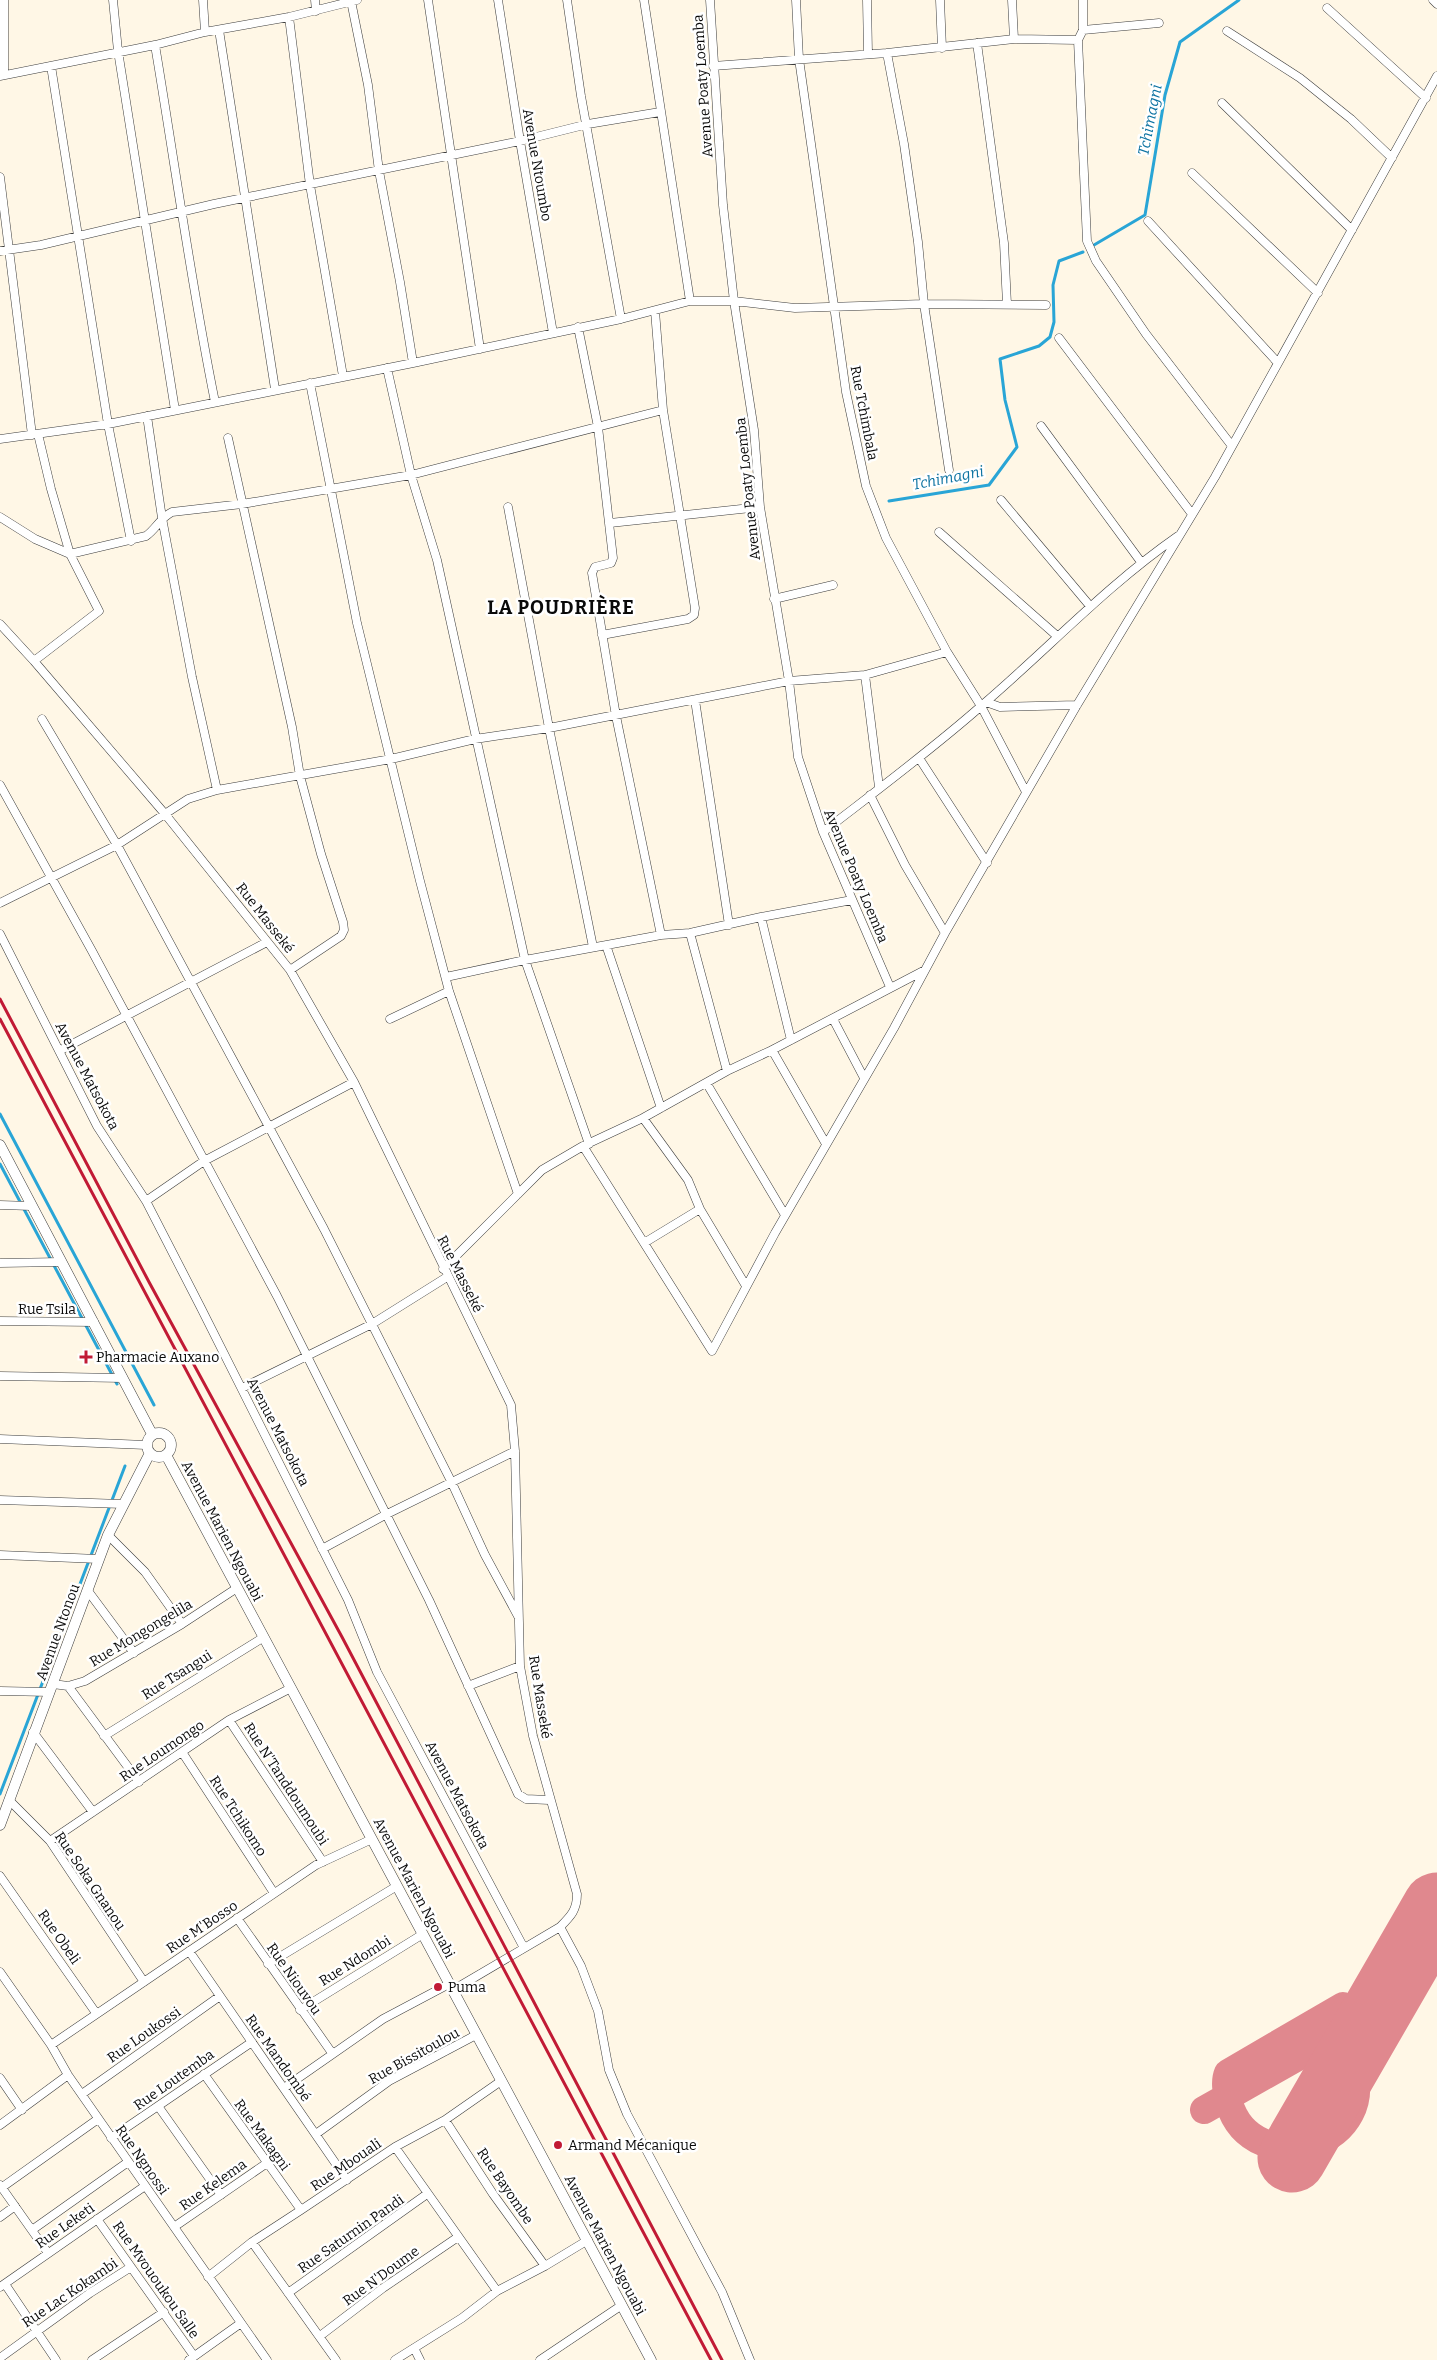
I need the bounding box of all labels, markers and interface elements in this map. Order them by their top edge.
street label: Avenue Poaty Loemba [689,14,716,158]
water label: Tchimagni [1134,83,1166,157]
street label: Avenue Ntoumbo [519,107,555,223]
street label: Rue Tchimbala [846,364,882,462]
street label: Avenue Poaty Loemba [732,416,764,561]
water label: Tchimagni [911,462,985,494]
district label: LA POUDRIÈRE [487,594,635,619]
street label: Avenue Poaty Loemba [820,807,892,946]
street label: Rue Masseké [232,880,298,956]
street label: Avenue Matsokota [51,1019,123,1133]
street label: Rue Masseké [433,1233,487,1315]
street label: Rue Tsila [18,1301,76,1318]
place label: Pharmacie Auxano [96,1349,219,1366]
marker: Pharmacie Auxano [80,1351,92,1363]
street label: Avenue Matsokota [243,1375,313,1489]
street label: Avenue Marien Ngouabi [178,1458,266,1604]
street label: Avenue Ntonou [33,1581,83,1683]
street label: Rue Mongongelila [87,1595,196,1670]
street label: Rue Tsangui [139,1647,215,1703]
street label: Rue Masseké [525,1654,555,1740]
street label: Rue Loumongo [116,1716,208,1786]
street label: Rue N'Tanddoumoubi [240,1720,332,1848]
street label: Avenue Matsokota [421,1738,493,1852]
street label: Rue Tchikomo [206,1773,270,1859]
street label: Avenue Marien Ngouabi [370,1815,458,1961]
street label: Rue Soka Gnanou [51,1829,129,1934]
street label: Rue M'Bosso [163,1897,241,1957]
street label: Rue Obeli [34,1907,84,1967]
street label: Rue Ndombi [316,1932,394,1990]
street label: Rue Niouvou [263,1940,325,2018]
place label: Puma [448,1979,486,1996]
marker: Puma [432,1981,444,1993]
street label: Rue Loukossi [104,2004,184,2066]
street label: Rue Mandombé [242,2011,314,2105]
street label: Rue Bissitoulou [366,2024,463,2088]
street label: Rue Loutemba [131,2046,218,2114]
street label: Rue Makagni [230,2096,294,2174]
street label: Rue Ngnossi [112,2122,172,2198]
street label: Rue Mbouali [308,2135,384,2195]
place label: Armand Mécanique [568,2137,697,2154]
marker: Armand Mécanique [552,2139,564,2151]
street label: Rue Bayombe [473,2145,537,2227]
street label: Rue Kelema [176,2156,250,2214]
street label: Avenue Marien Ngouabi [561,2172,649,2318]
street label: Rue Saturnin Pandi [295,2191,407,2277]
street label: Rue Leketi [32,2200,98,2252]
street label: Rue Mvououkou Salle [109,2218,203,2342]
street label: Rue N'Doume [340,2243,422,2309]
street label: Rue Lac Kokambi [19,2255,121,2331]

